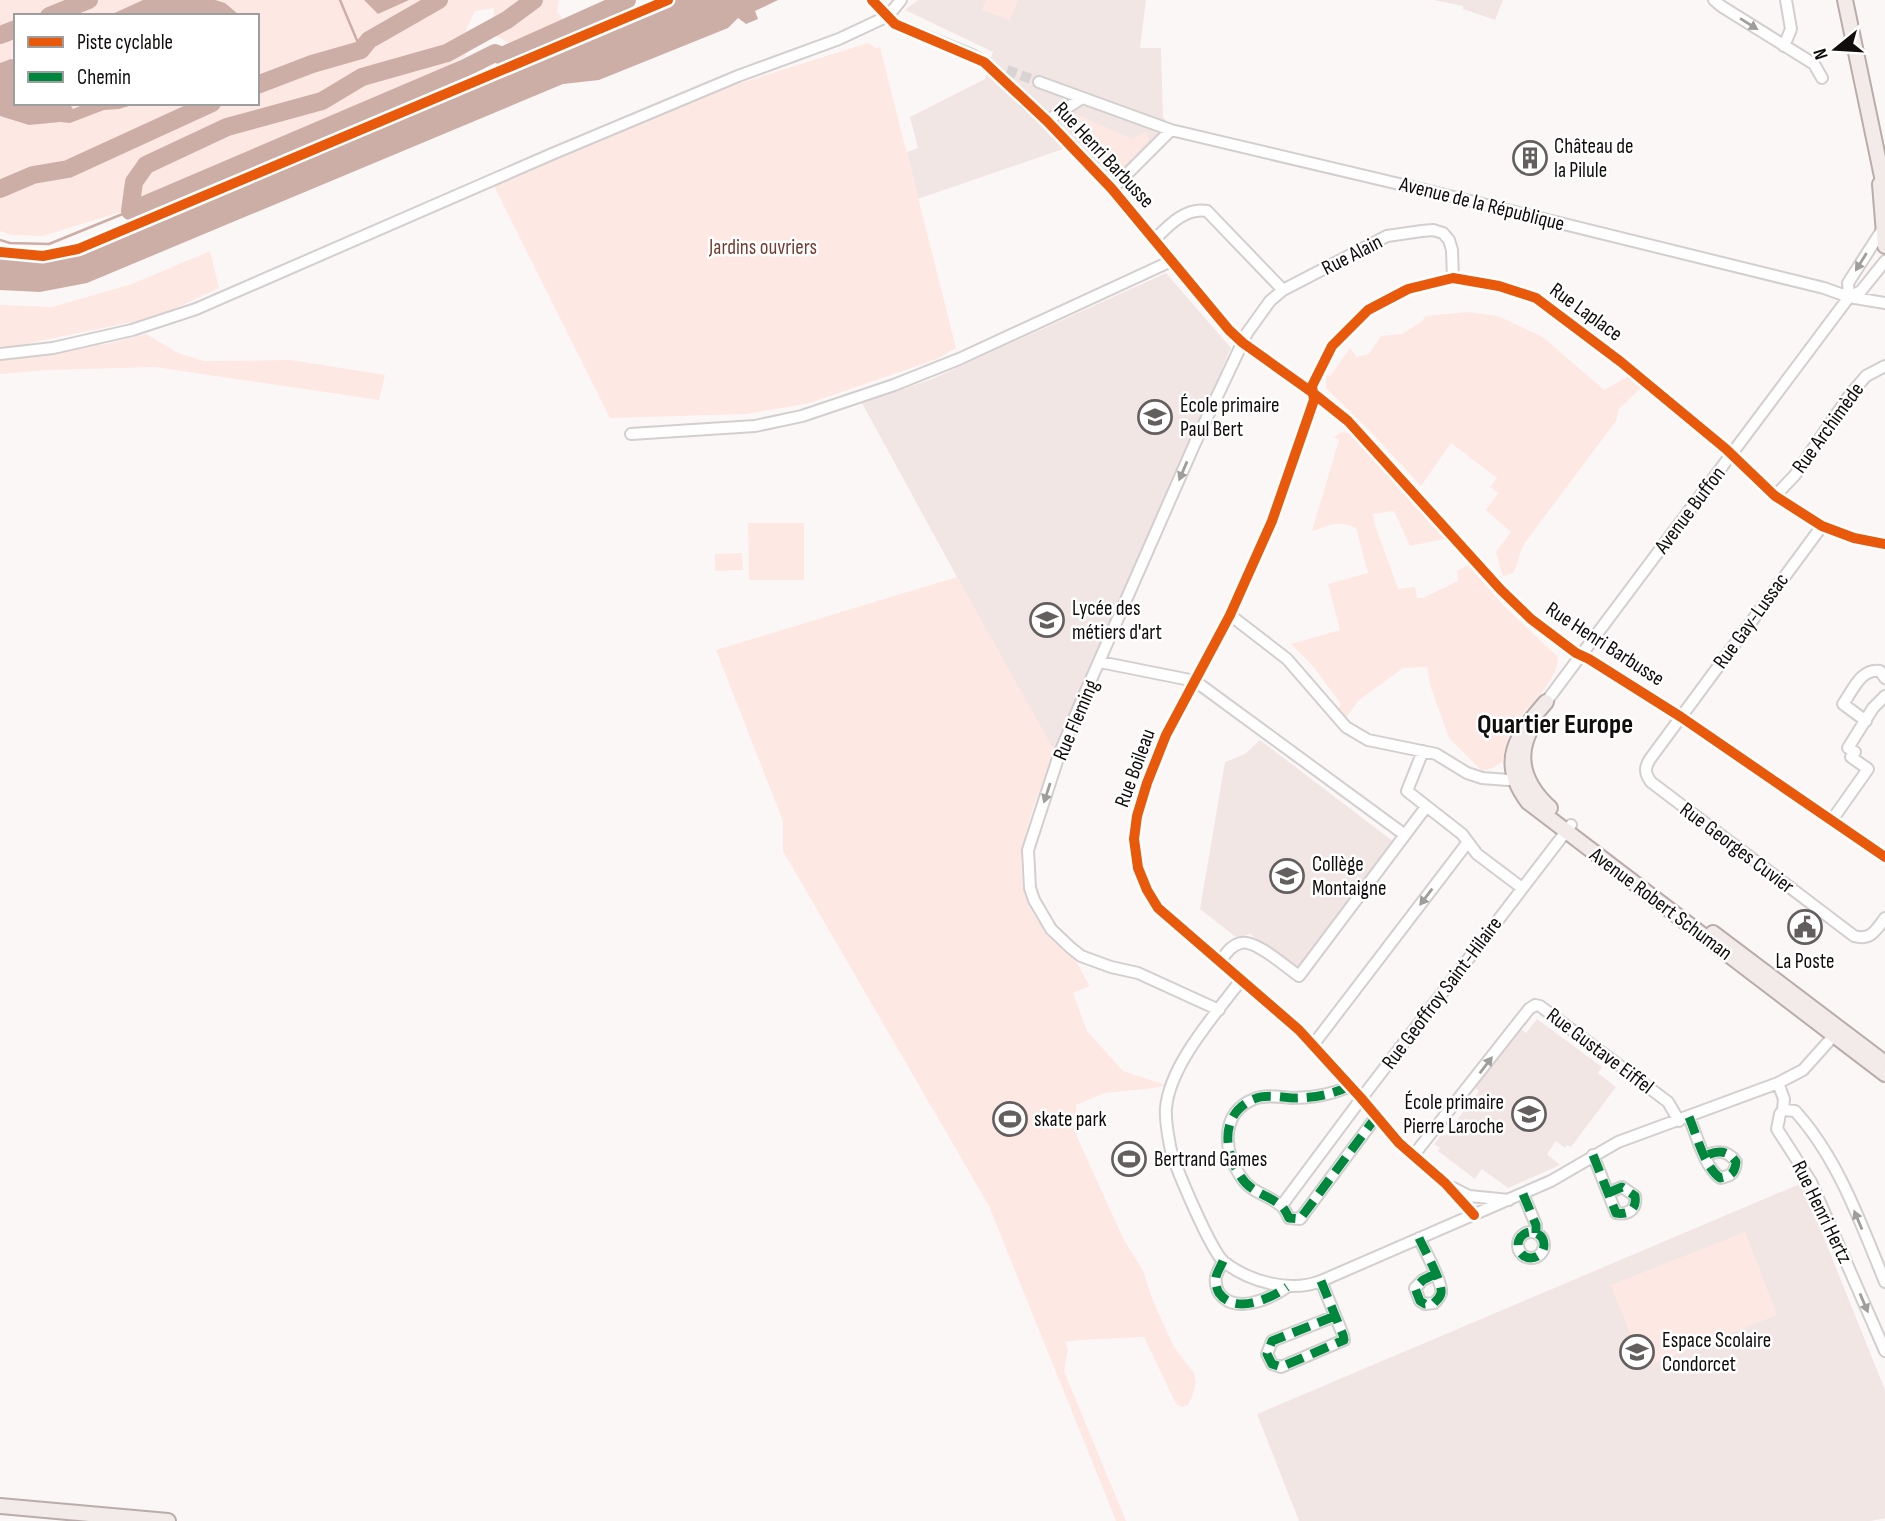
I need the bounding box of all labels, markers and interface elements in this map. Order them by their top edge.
legend [14,14,259,105]
north arrow [1801,14,1871,84]
one-way arrow [1739,17,1758,30]
text: Piste cyclable [77,30,173,55]
text: N [1809,45,1834,62]
text: Chemin [77,65,131,90]
street label: Rue Henri Barbusse [1049,97,1159,213]
place label: Château de la Pilule [1554,134,1633,183]
building icon: Château de la Pilule [1511,139,1549,177]
street label: Avenue de la République [1396,171,1567,237]
street label: Rue Alain [1318,229,1386,281]
park label: Jardins ouvriers [708,235,817,260]
one-way arrow [1855,252,1868,272]
street label: Rue Laplace [1545,277,1627,347]
street label: Rue Archimède [1787,378,1869,478]
place label: École primaire Paul Bert [1180,393,1279,442]
school or university icon: École primaire Paul Bert [1136,398,1174,436]
one-way arrow [1177,461,1189,481]
street label: Avenue Buffon [1649,462,1731,559]
street label: Rue Gay-Lussac [1708,568,1794,674]
place label: Lycée des métiers d'art [1072,596,1162,645]
street label: Rue Henri Barbusse [1541,596,1669,692]
school or university icon: Lycée des métiers d'art [1028,601,1066,639]
street label: Rue Fleming [1048,676,1104,764]
district label: Quartier Europe [1477,708,1633,741]
street label: Rue Boileau [1109,725,1161,811]
one-way arrow [1041,783,1051,804]
street label: Rue Georges Cuvier [1675,797,1799,899]
street label: Avenue Robert Schuman [1584,842,1737,966]
place label: Collège Montaigne [1312,852,1386,901]
school or university icon: Collège Montaigne [1268,857,1306,895]
one-way arrow [1419,887,1434,905]
public building icon: La Poste [1786,908,1824,946]
street label: Rue Geoffroy Saint-Hilaire [1377,912,1507,1074]
place label: La Poste [1776,949,1835,974]
street label: Rue Gustave Eiffel [1542,1003,1658,1099]
one-way arrow [1479,1056,1494,1074]
place label: École primaire Pierre Laroche [1403,1090,1504,1139]
school or university icon: École primaire Pierre Laroche [1510,1095,1548,1133]
sports icon: skate park [991,1100,1029,1138]
place label: skate park [1034,1107,1106,1132]
sports icon: Bertrand Games [1110,1140,1148,1178]
place label: Bertrand Games [1154,1147,1267,1172]
street label: Rue Henri Hertz [1786,1157,1858,1268]
one-way arrow [1852,1209,1863,1230]
one-way arrow [1859,1292,1870,1313]
place label: Espace Scolaire Condorcet [1662,1328,1771,1377]
school or university icon: Espace Scolaire Condorcet [1618,1333,1656,1371]

